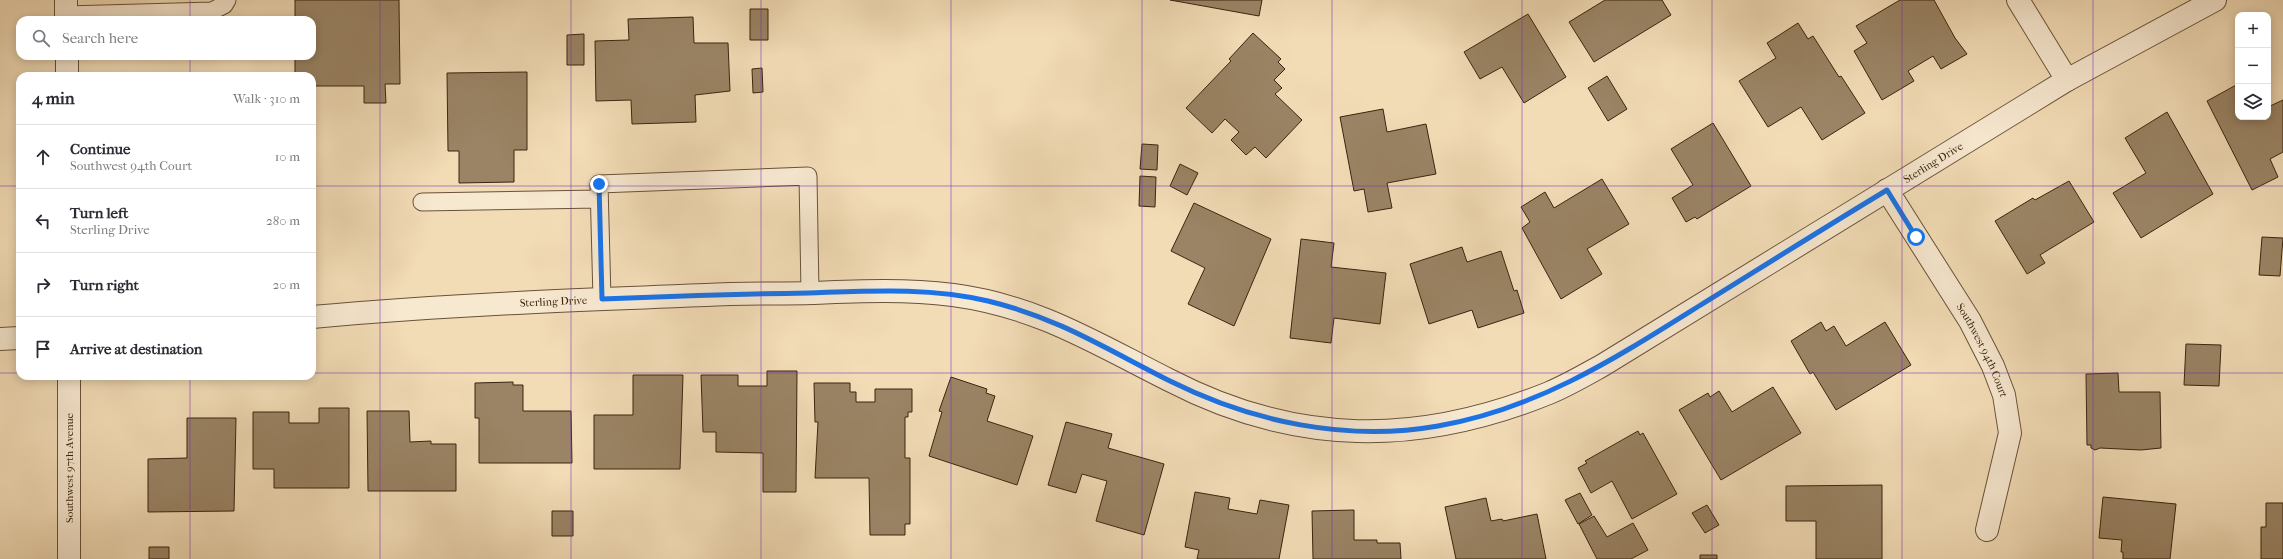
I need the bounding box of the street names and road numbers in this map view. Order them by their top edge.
street label: Sterling Drive [1901,139,1966,186]
street label: Sterling Drive [519,294,588,310]
street label: Southwest 94th Court [1953,301,2010,398]
street label: Southwest 97th Avenue [63,412,76,523]

